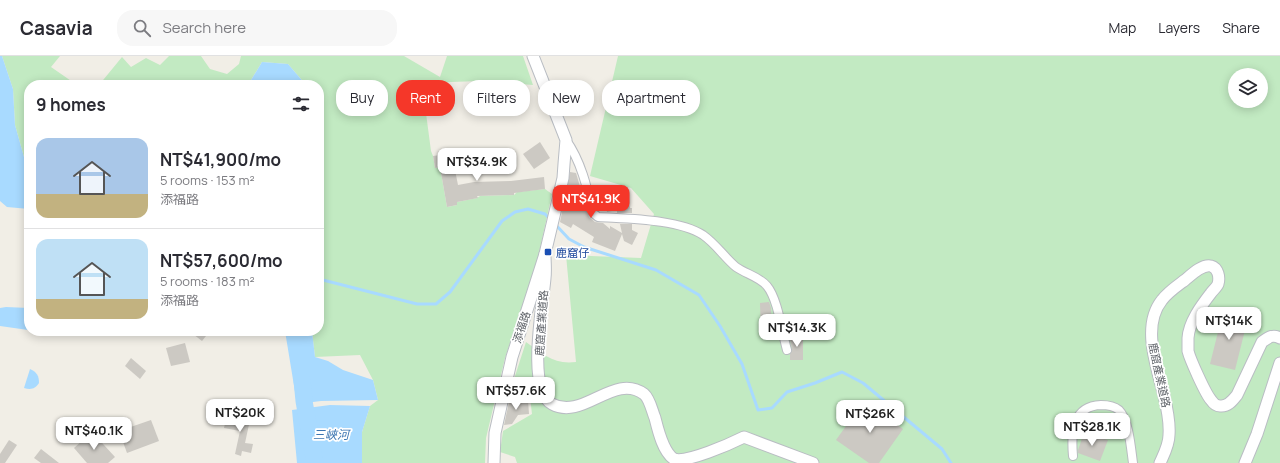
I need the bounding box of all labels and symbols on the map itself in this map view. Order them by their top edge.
pin: NT$34.9K [436,148,518,182]
pin: NT$41.9K [550,185,632,219]
place label: 鹿窟仔 [556,245,589,260]
marker: 鹿窟仔 [543,247,553,257]
street label: 鹿窟產業道路 [531,290,551,356]
pin: NT$14K [1196,307,1262,341]
street label: 添福路 [509,309,533,345]
pin: NT$14.3K [756,314,838,348]
street label: 鹿窟產業道路 [1146,341,1174,409]
pin: NT$57.6K [475,377,557,411]
pin: NT$20K [207,399,273,433]
pin: NT$26K [837,400,903,434]
pin: NT$28.1K [1051,413,1133,447]
pin: NT$40.1K [53,417,135,451]
water label: 三峽河 [313,426,351,443]

